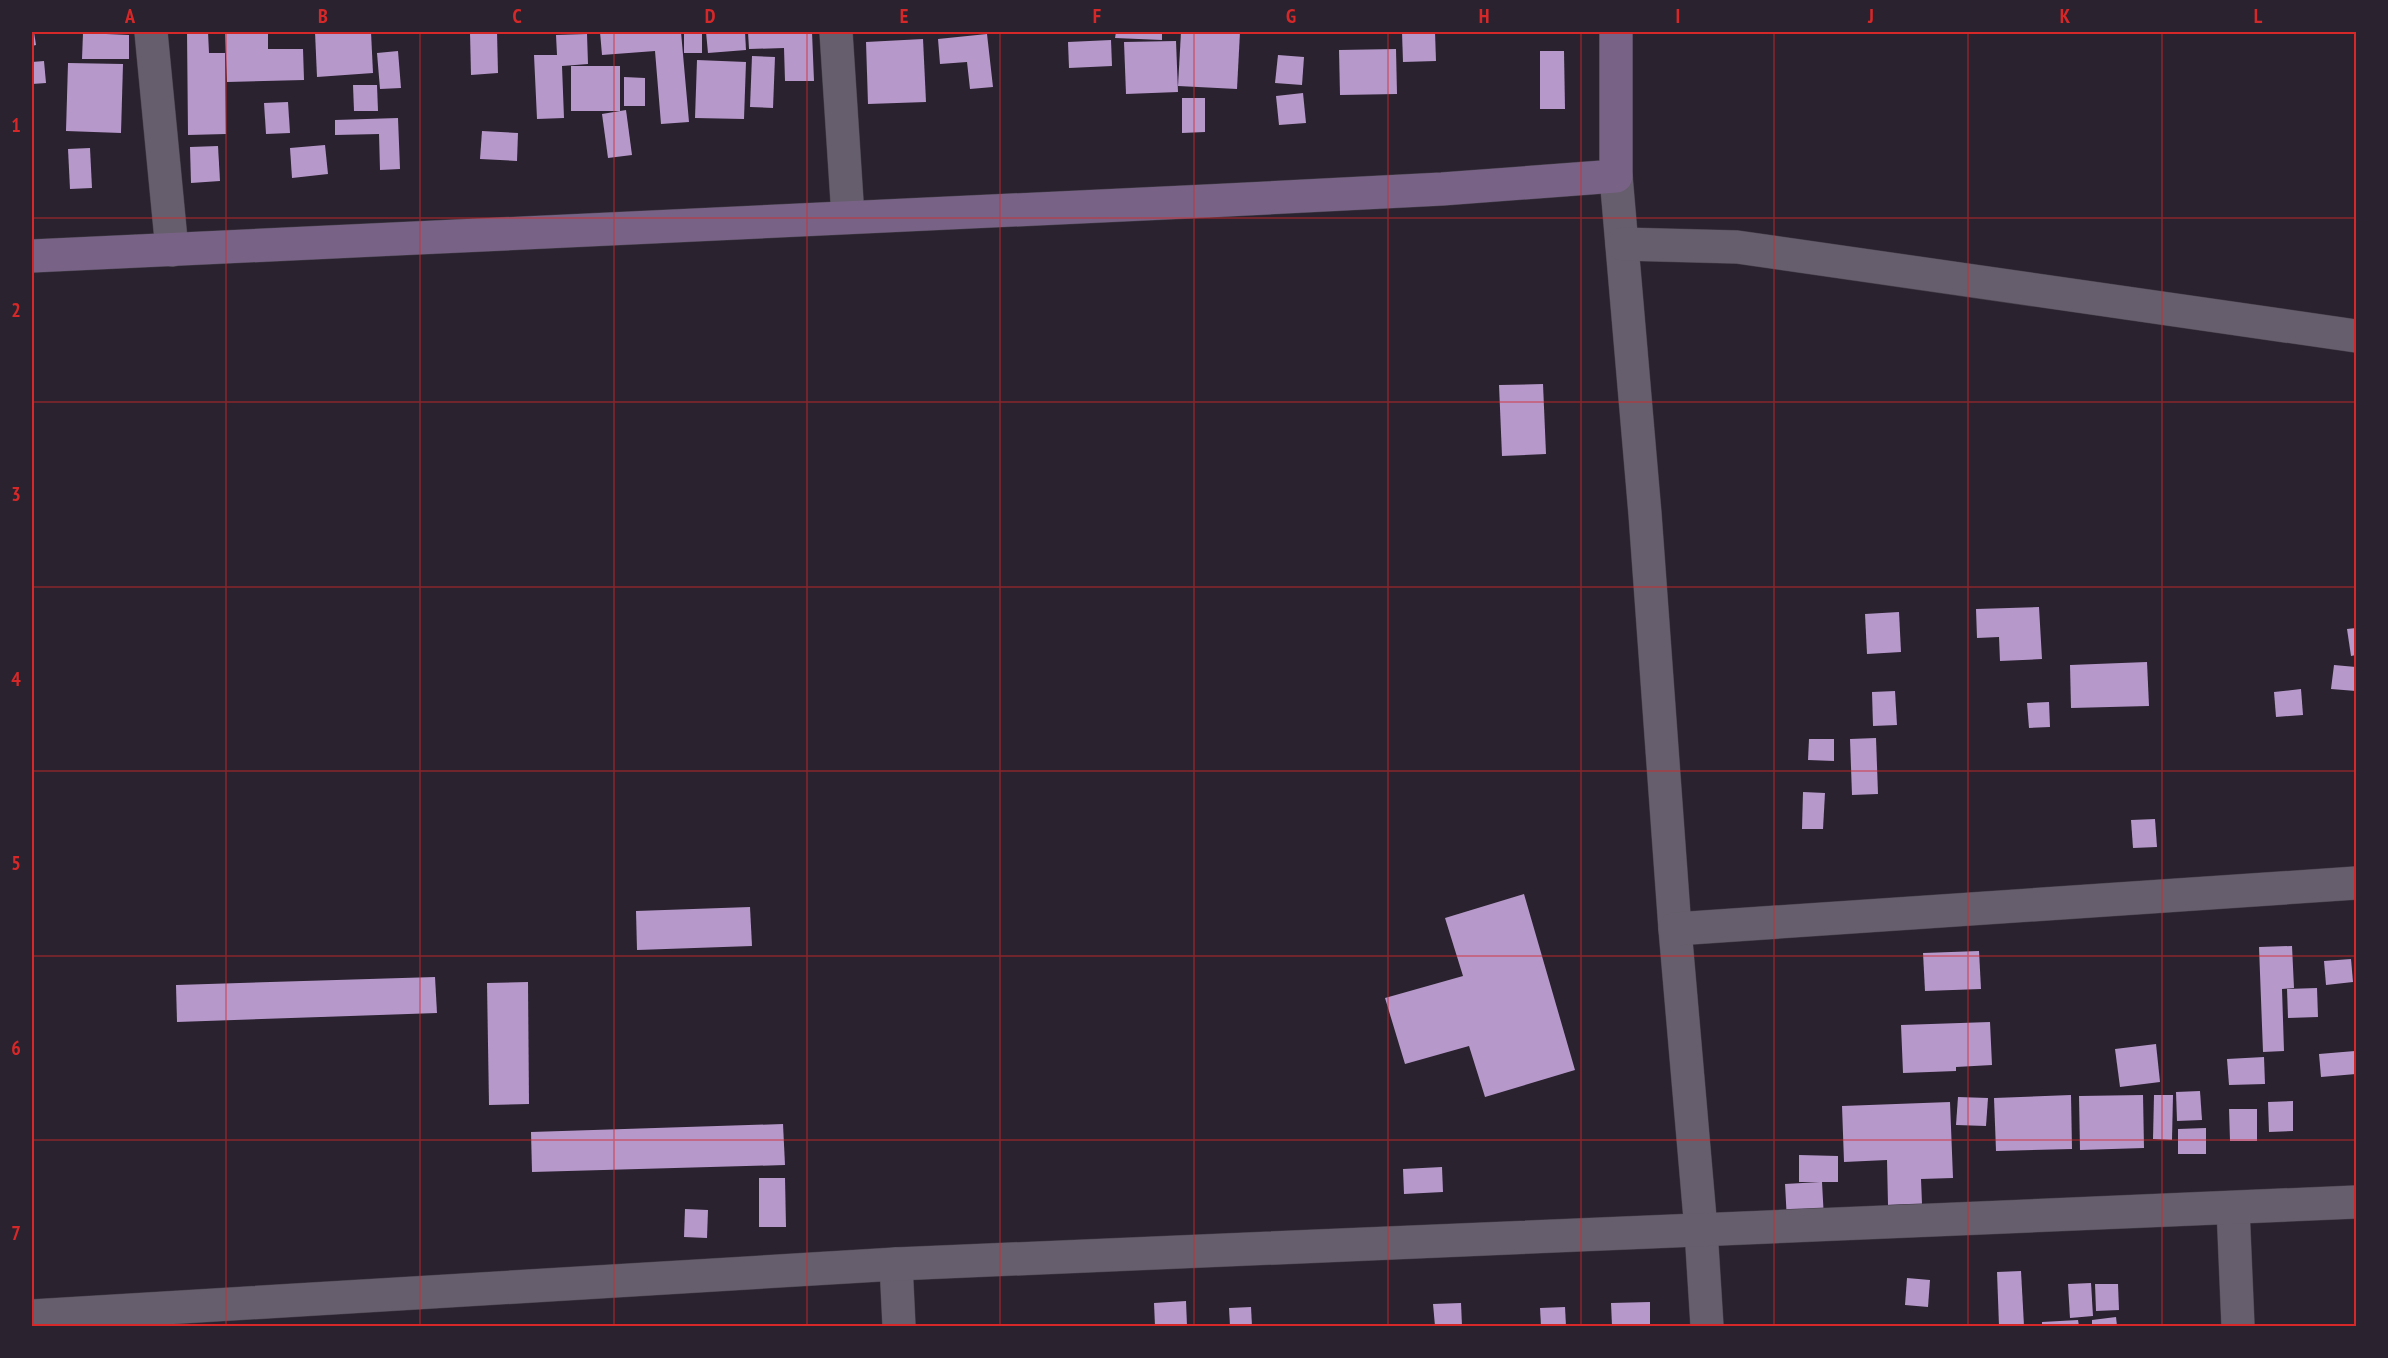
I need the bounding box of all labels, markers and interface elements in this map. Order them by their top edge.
text: A [124,3,136,29]
text: B [318,3,328,29]
text: C [512,3,522,29]
text: D [705,3,716,29]
text: E [900,3,908,29]
text: F [1093,3,1101,29]
text: G [1286,3,1296,29]
text: H [1479,3,1489,29]
text: I [1676,3,1680,29]
text: J [1867,3,1874,29]
text: K [2060,3,2071,29]
text: L [2254,3,2263,29]
text: 1 [11,112,21,138]
text: 2 [11,297,21,323]
text: 3 [11,481,21,507]
text: 4 [11,666,21,692]
text: 5 [11,850,21,876]
text: 6 [11,1035,21,1061]
text: 7 [11,1220,21,1246]

